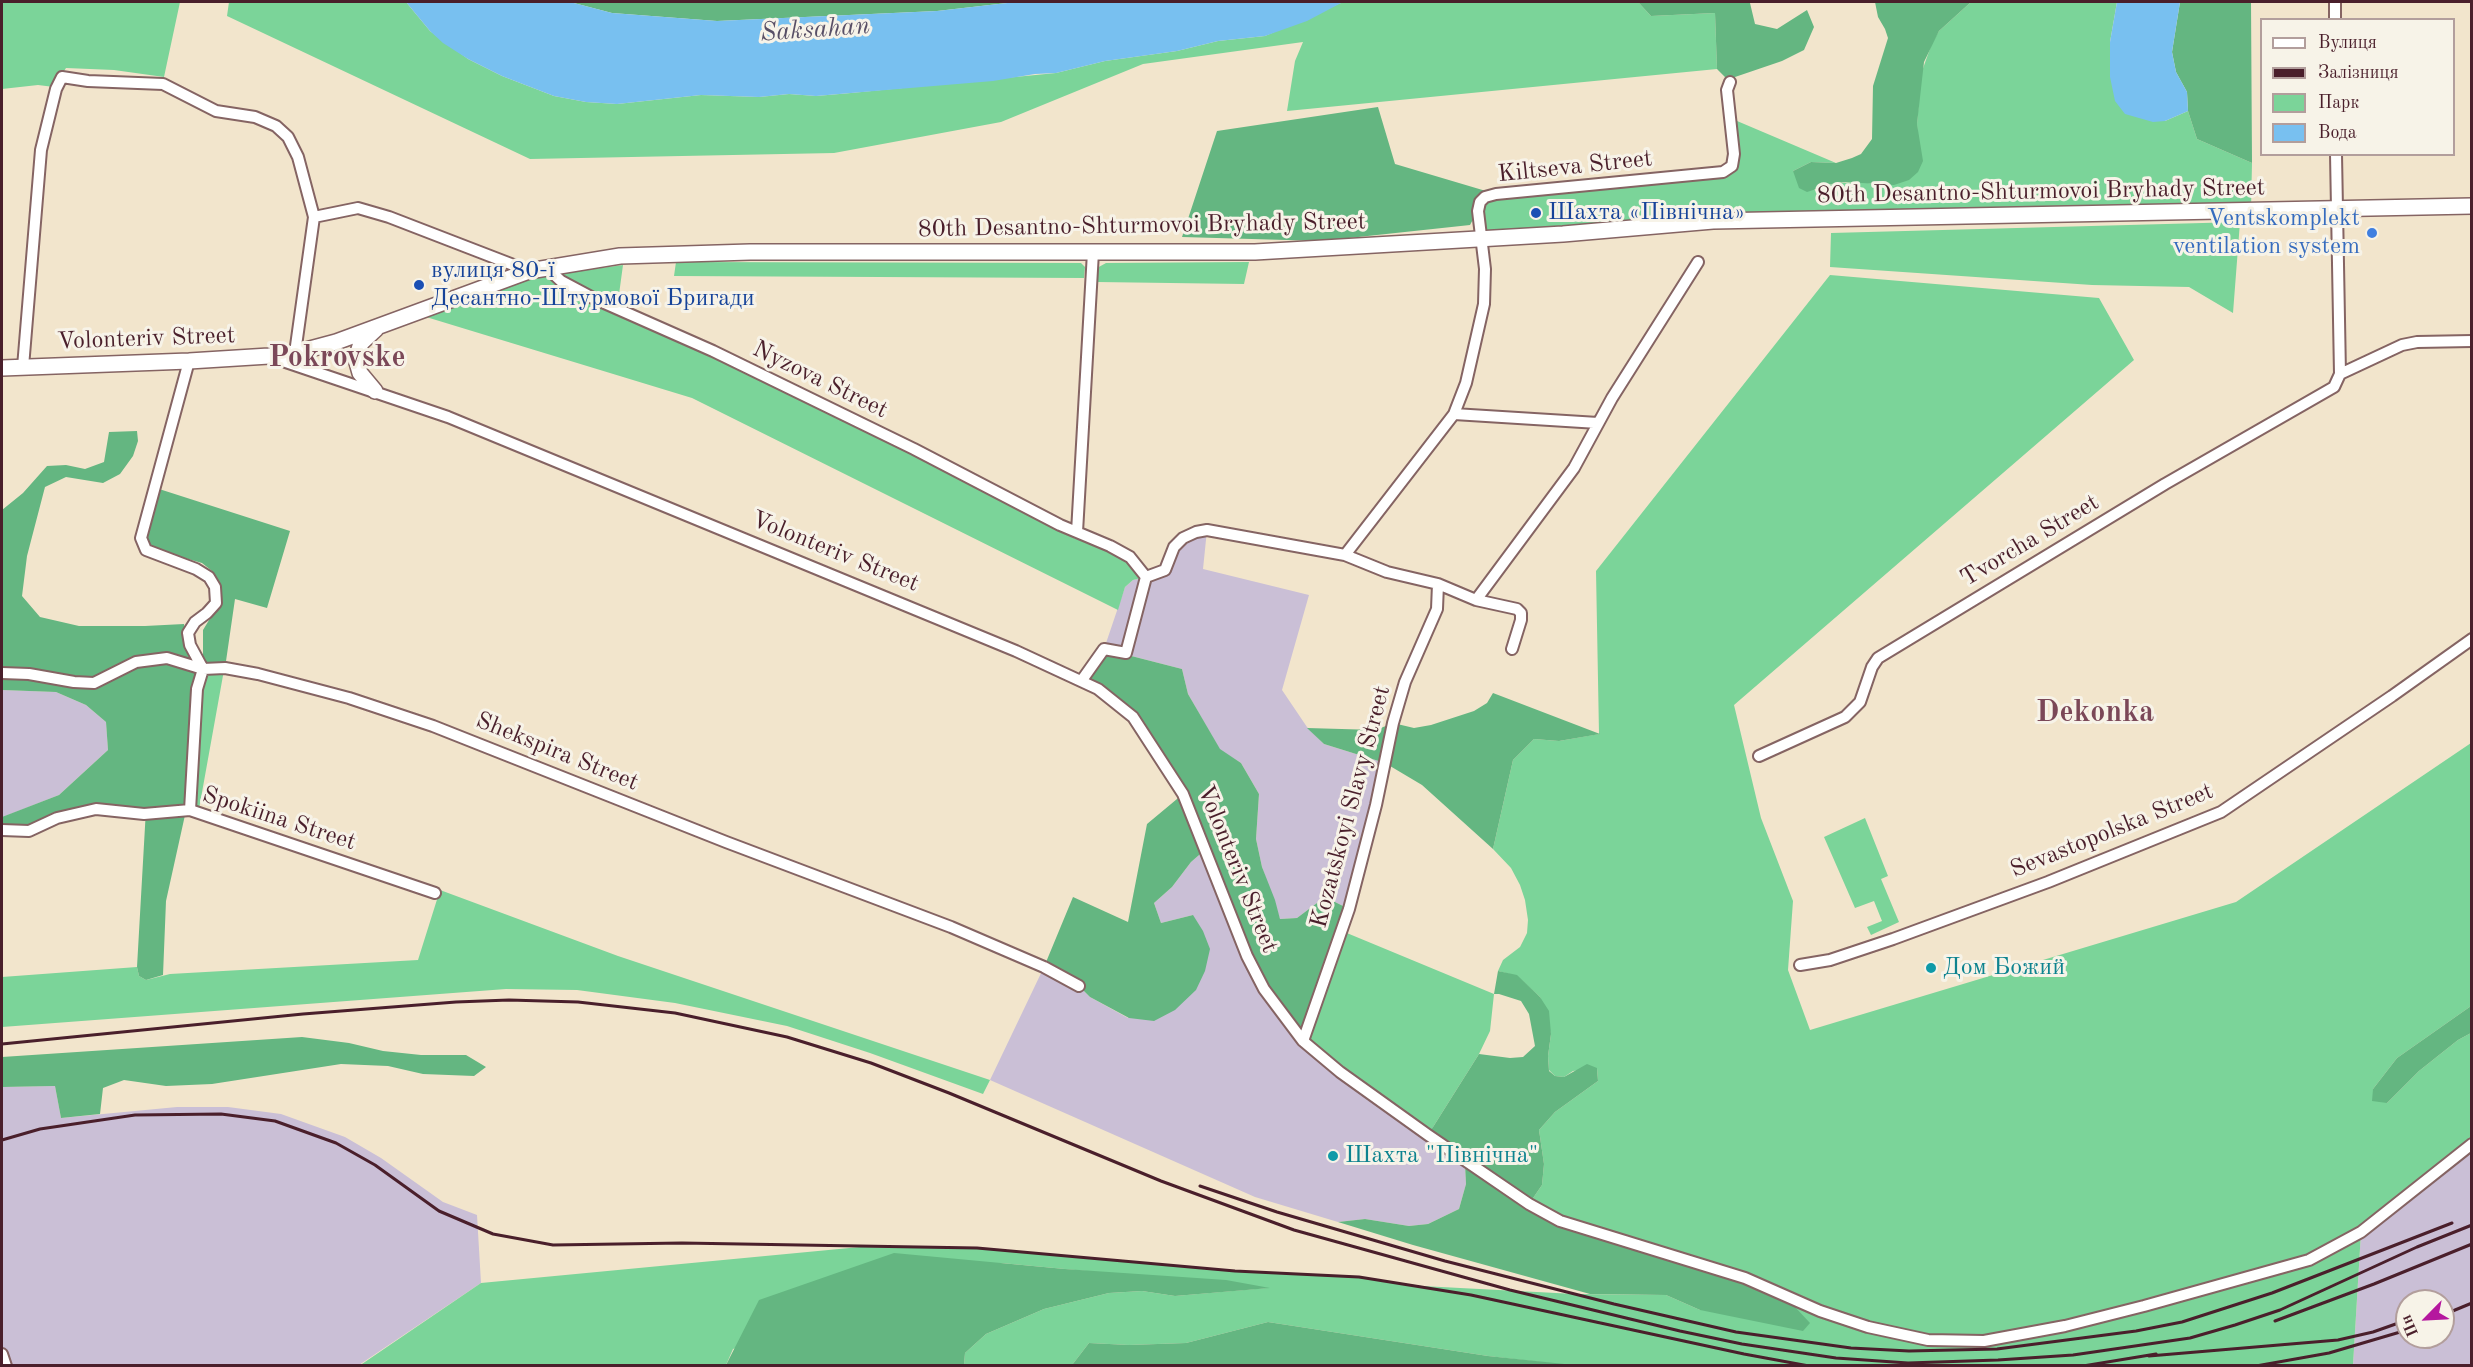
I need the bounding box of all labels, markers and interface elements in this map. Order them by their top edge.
water label: Saksahan [759,11,871,49]
legend [2260,18,2455,156]
text: Вулиця [2318,34,2377,52]
text: Залізниця [2318,64,2399,82]
text: Парк [2318,94,2359,112]
text: Вода [2318,124,2357,142]
street label: Kiltseva Street [1496,145,1654,189]
street label: 80th Desantno-Shturmovoi Bryhady Street [1817,174,2265,210]
place label: Шахта «Північна» [1548,199,1745,227]
place label: Ventskomplekt ventilation system [2173,205,2360,261]
marker: Шахта «Північна» [1529,206,1543,220]
street label: 80th Desantno-Shturmovoi Bryhady Street [918,208,1366,244]
marker: Ventskomplekt ventilation system [2365,226,2379,240]
place label: вулиця 80-ї Десантно-Штурмової Бригади [431,257,755,313]
marker: вулиця 80-ї Десантно-Штурмової Бригади [412,278,426,292]
street label: Volonteriv Street [56,321,236,357]
street label: Nyzova Street [748,335,892,425]
district label: Pokrovske [268,340,406,376]
street label: Tvorcha Street [1956,488,2104,594]
street label: Volonteriv Street [747,505,923,599]
street label: Kozatskoyi Slavy Street [1305,683,1397,931]
district label: Dekonka [2036,695,2154,731]
street label: Shekspira Street [471,706,643,798]
street label: Sevastopolska Street [2006,777,2218,885]
street label: Spokiina Street [199,781,359,857]
street label: Volonteriv Street [1190,781,1284,957]
place label: Дом Божий [1943,954,2065,982]
marker: Дом Божий [1924,961,1938,975]
place label: Шахта "Північна" [1345,1142,1538,1170]
marker: Шахта "Північна" [1326,1149,1340,1163]
north arrow [2395,1289,2455,1349]
text: Пн [2399,1312,2422,1339]

